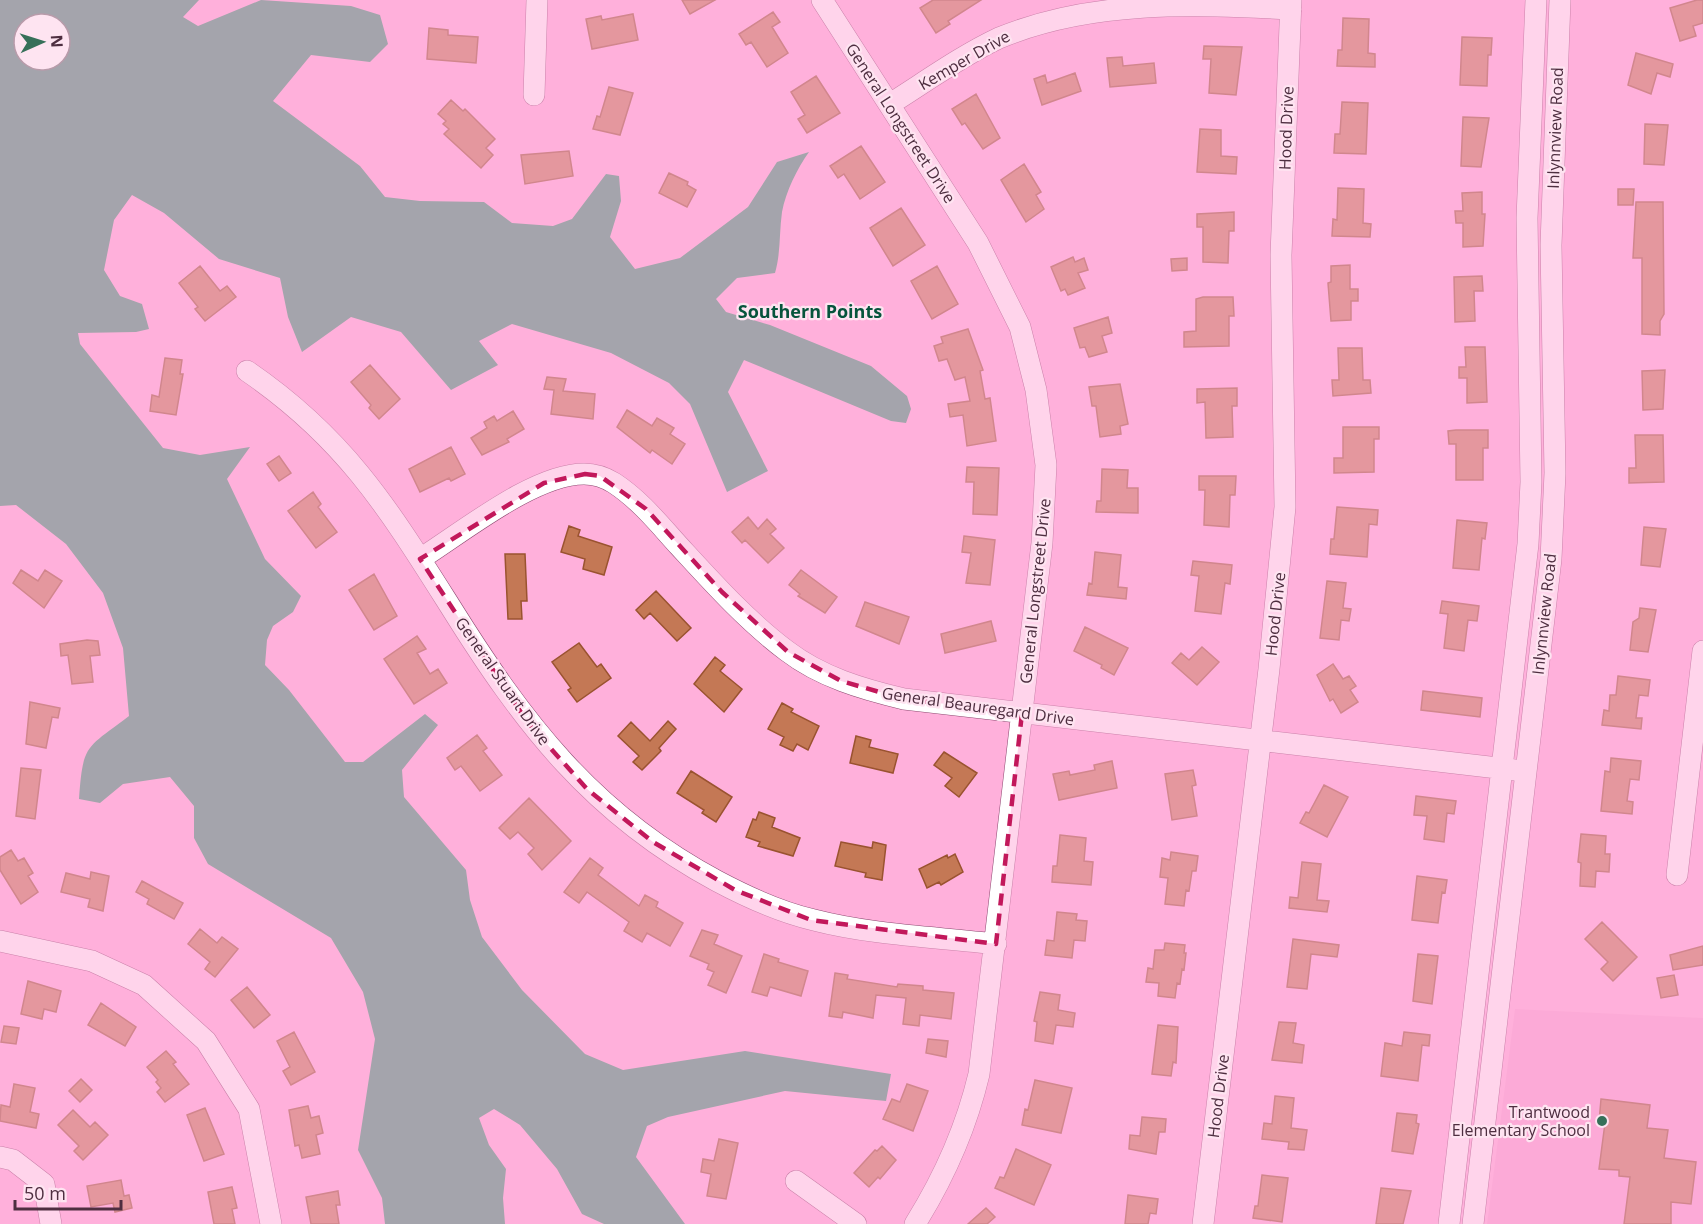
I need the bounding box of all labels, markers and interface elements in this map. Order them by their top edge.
north arrow [12,12,72,72]
street label: Kemper Drive [914,25,1014,95]
text: N [46,34,68,48]
street label: General Longstreet Drive [841,39,961,207]
street label: Inlynnview Road [1542,67,1568,189]
street label: Hood Drive [1274,86,1298,170]
district label: Southern Points [738,299,882,323]
street label: General Longstreet Drive [1014,497,1056,685]
street label: Inlynnview Road [1527,552,1561,676]
street label: Hood Drive [1260,571,1290,657]
street label: General Stuart Drive [450,613,556,749]
street label: General Beauregard Drive [881,682,1076,730]
street label: Hood Drive [1202,1053,1234,1139]
place label: Trantwood Elementary School [1452,1101,1590,1141]
marker: Trantwood Elementary School [1595,1114,1609,1128]
scale bar [15,1173,122,1211]
text: 50 m [24,1181,66,1205]

